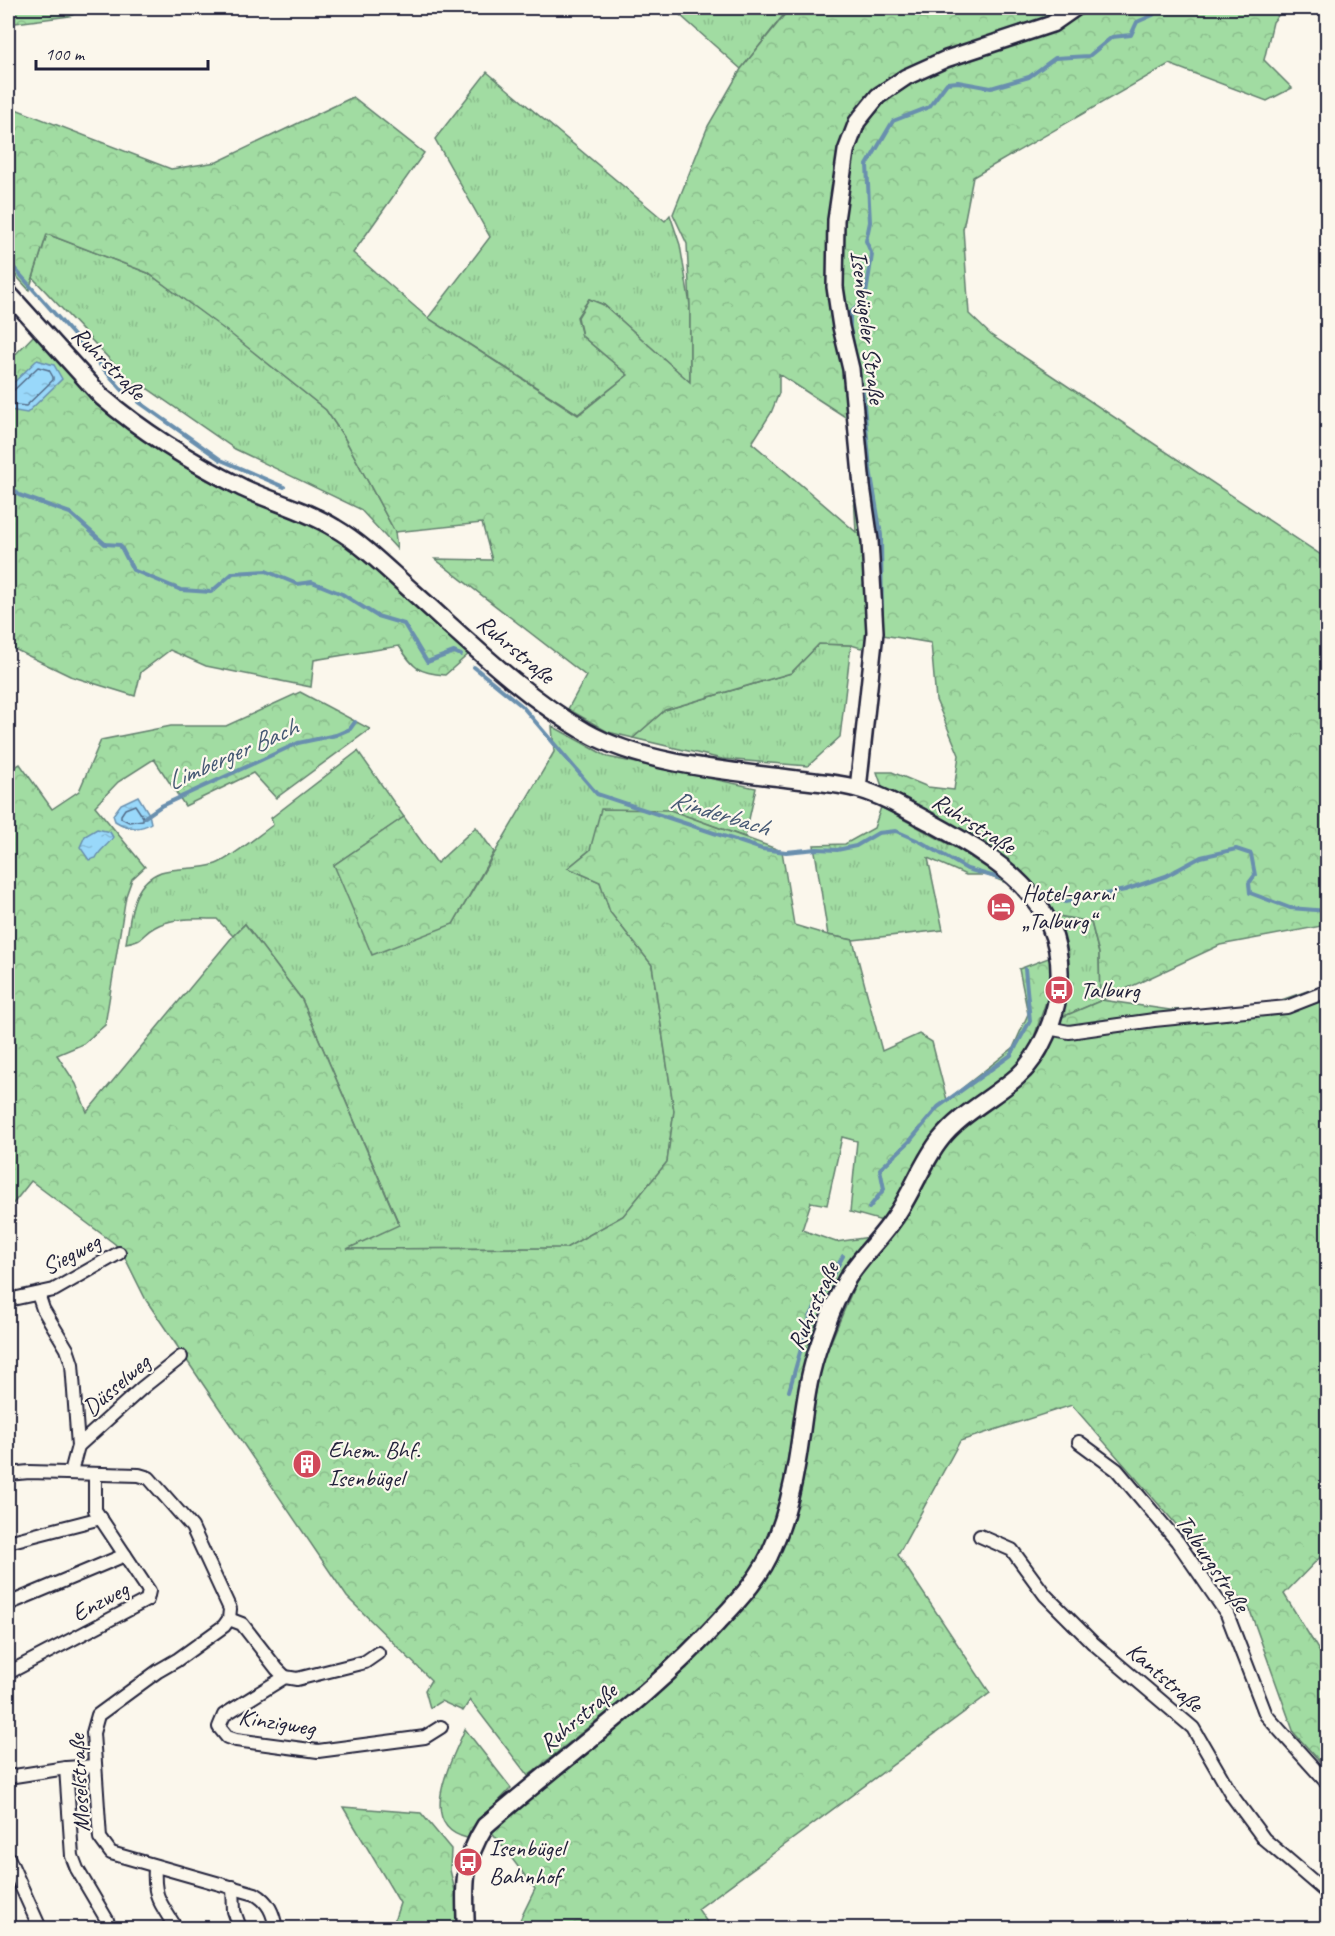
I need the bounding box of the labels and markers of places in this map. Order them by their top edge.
place label: Hotel-garni „Talburg“ [1022,878,1117,936]
hotel icon: Hotel-garni „Talburg“ [985,891,1017,923]
bus stop icon: Talburg [1043,974,1075,1006]
place label: Talburg [1080,975,1141,1005]
place label: Ehem. Bhf. Isenbügel [328,1435,420,1493]
building icon: Ehem. Bhf. Isenbügel [291,1448,323,1480]
place label: Isenbügel Bahnhof [489,1833,569,1891]
bus stop icon: Isenbügel Bahnhof [452,1846,484,1878]

